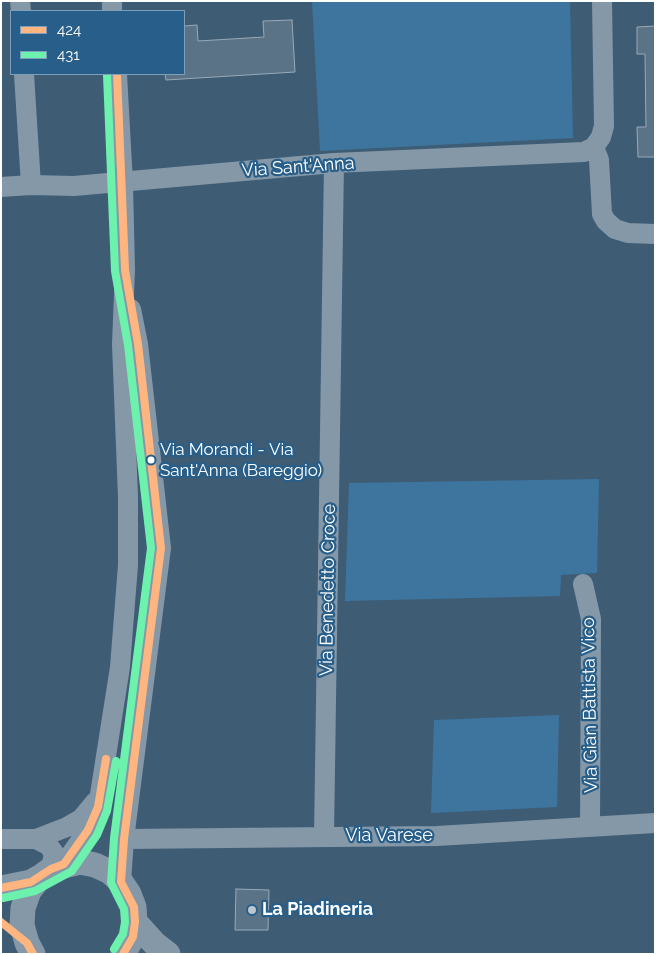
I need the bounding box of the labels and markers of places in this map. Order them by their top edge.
place label: Via Morandi - Via Sant'Anna (Bareggio) [160,440,322,480]
marker: Via Morandi - Via Sant'Anna (Bareggio) [146,455,156,465]
place label: La Piadineria [262,899,373,921]
marker: La Piadineria [246,904,258,916]

